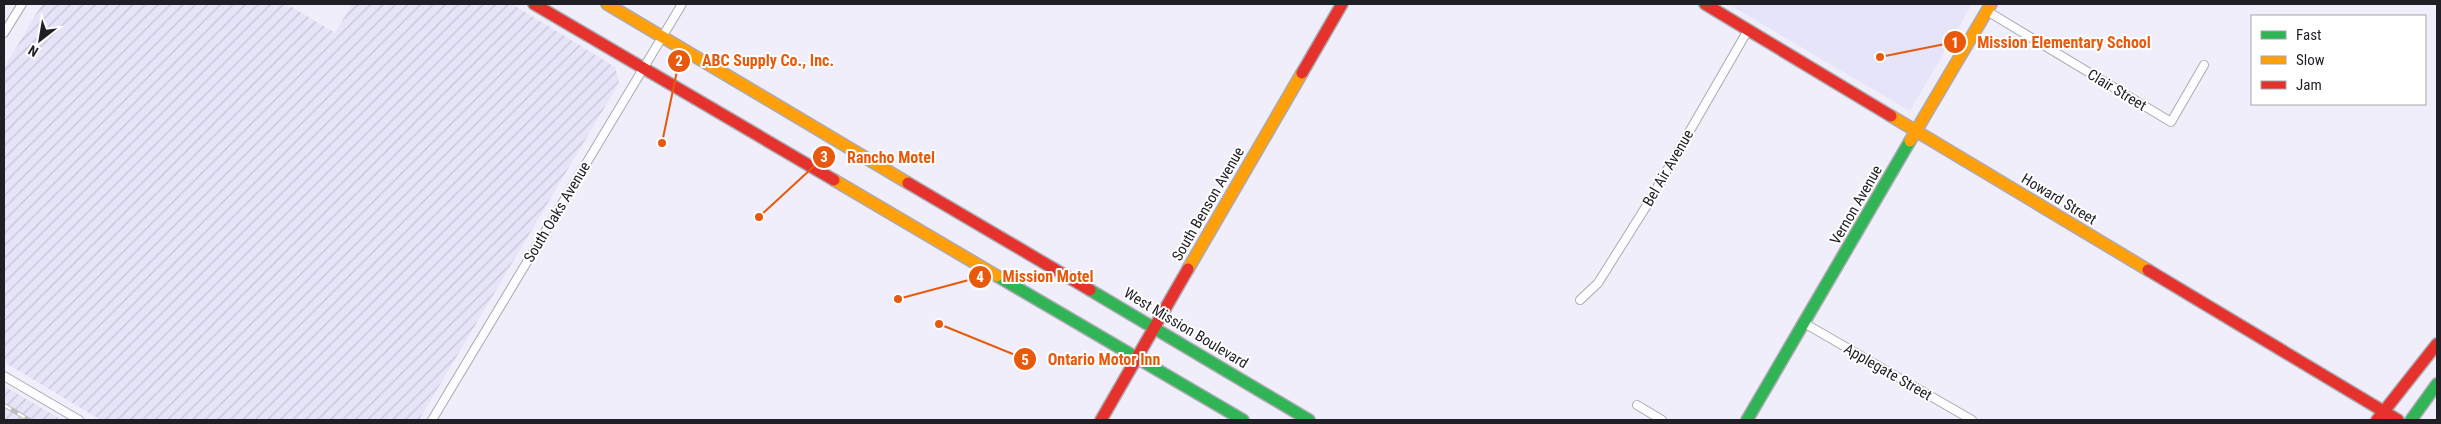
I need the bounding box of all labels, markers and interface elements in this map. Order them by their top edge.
north arrow [15,15,65,65]
legend [2251,15,2426,105]
text: Fast [2296,26,2321,44]
callout: Mission Elementary School [1942,27,2161,58]
text: Mission Elementary School [1977,33,2151,52]
text: 1 [1951,34,1959,52]
text: N [26,42,41,60]
callout: ABC Supply Co., Inc. [667,45,844,76]
text: ABC Supply Co., Inc. [702,51,834,70]
text: Slow [2296,51,2325,69]
text: 2 [675,52,683,70]
street label: Clair Street [2084,65,2150,115]
text: Jam [2296,76,2322,94]
street label: Bel Air Avenue [1639,127,1697,209]
callout: Rancho Motel [812,142,945,173]
street label: South Benson Avenue [1168,144,1248,264]
text: 3 [820,148,828,166]
text: Rancho Motel [847,148,935,167]
street label: South Oaks Avenue [520,158,594,266]
street label: Vernon Avenue [1826,162,1886,248]
street label: Howard Street [2018,170,2100,228]
callout: Mission Motel [968,261,1104,292]
text: Mission Motel [1003,267,1093,286]
text: 4 [976,268,984,286]
street label: West Mission Boulevard [1121,284,1251,372]
street label: Applegate Street [1841,340,1935,404]
callout: Ontario Motor Inn [1013,344,1170,375]
text: Ontario Motor Inn [1048,350,1160,369]
text: 5 [1021,351,1029,369]

